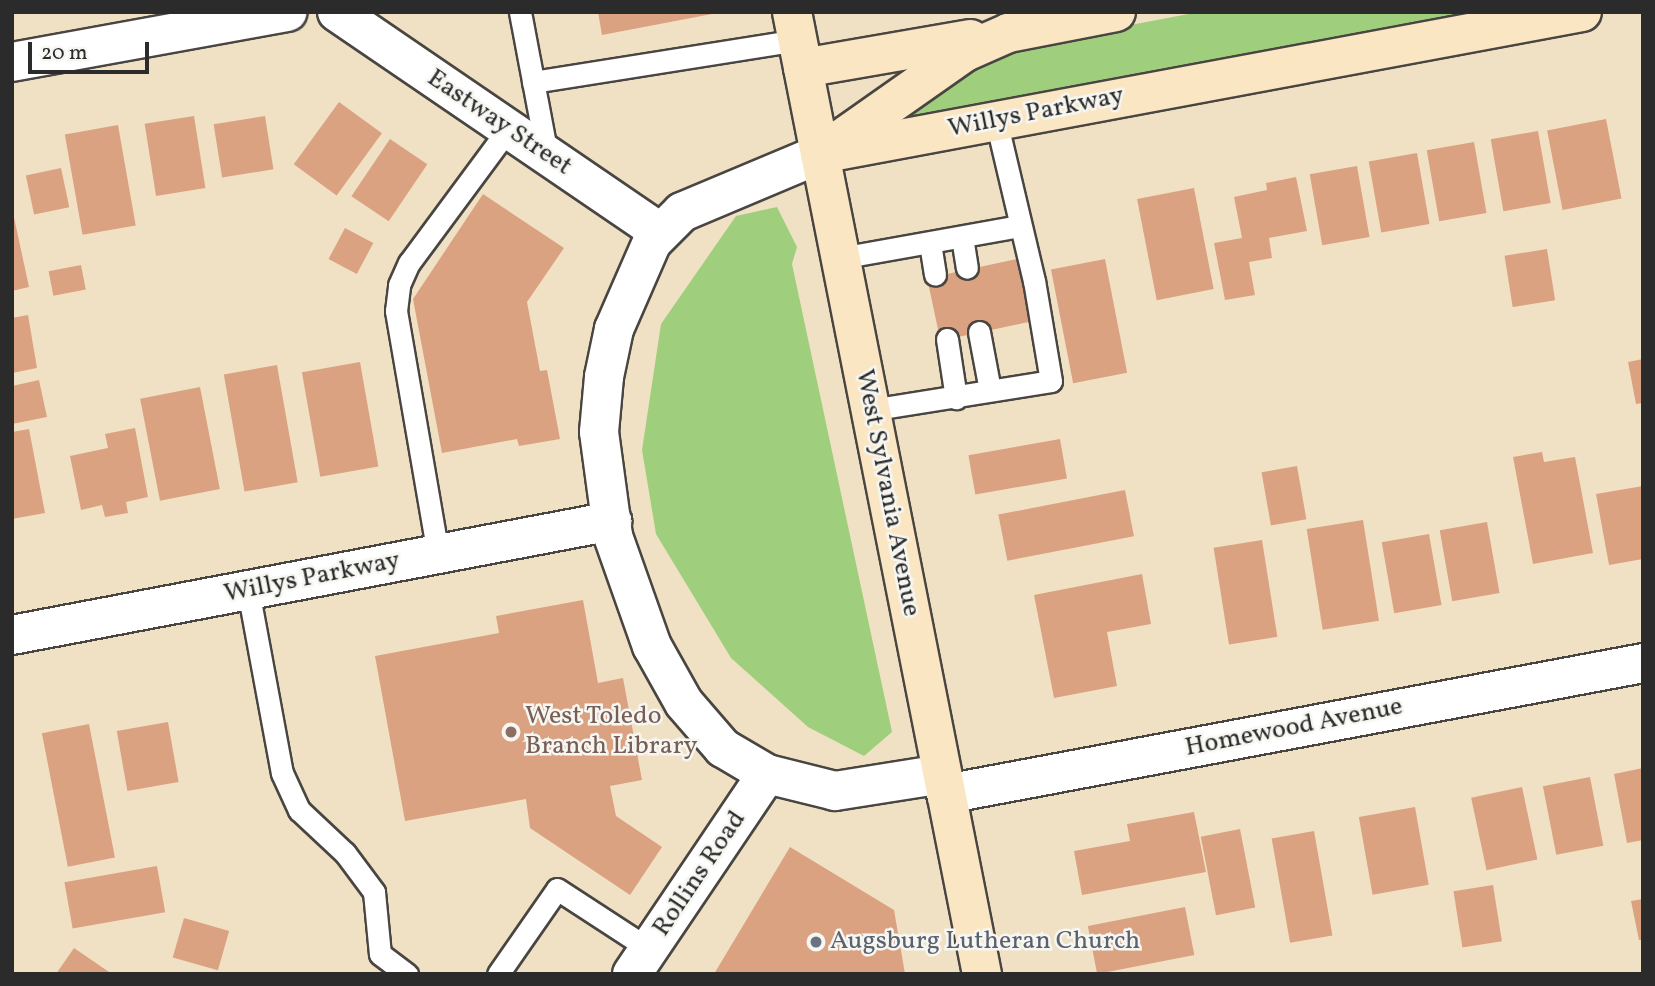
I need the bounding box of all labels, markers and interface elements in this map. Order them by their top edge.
scale bar [32,28,152,72]
text: 20 m [41,39,87,68]
street label: Eastway Street [420,63,578,183]
street label: Willys Parkway [945,81,1127,145]
street label: West Sylvania Avenue [848,367,926,619]
street label: Willys Parkway [221,546,403,610]
street label: Homewood Avenue [1183,692,1405,764]
place label: West Toledo Branch Library [525,701,698,762]
marker: West Toledo Branch Library [503,724,519,740]
street label: Rollins Road [647,805,753,943]
place label: Augsburg Lutheran Church [830,926,1140,958]
marker: Augsburg Lutheran Church [808,934,824,950]

